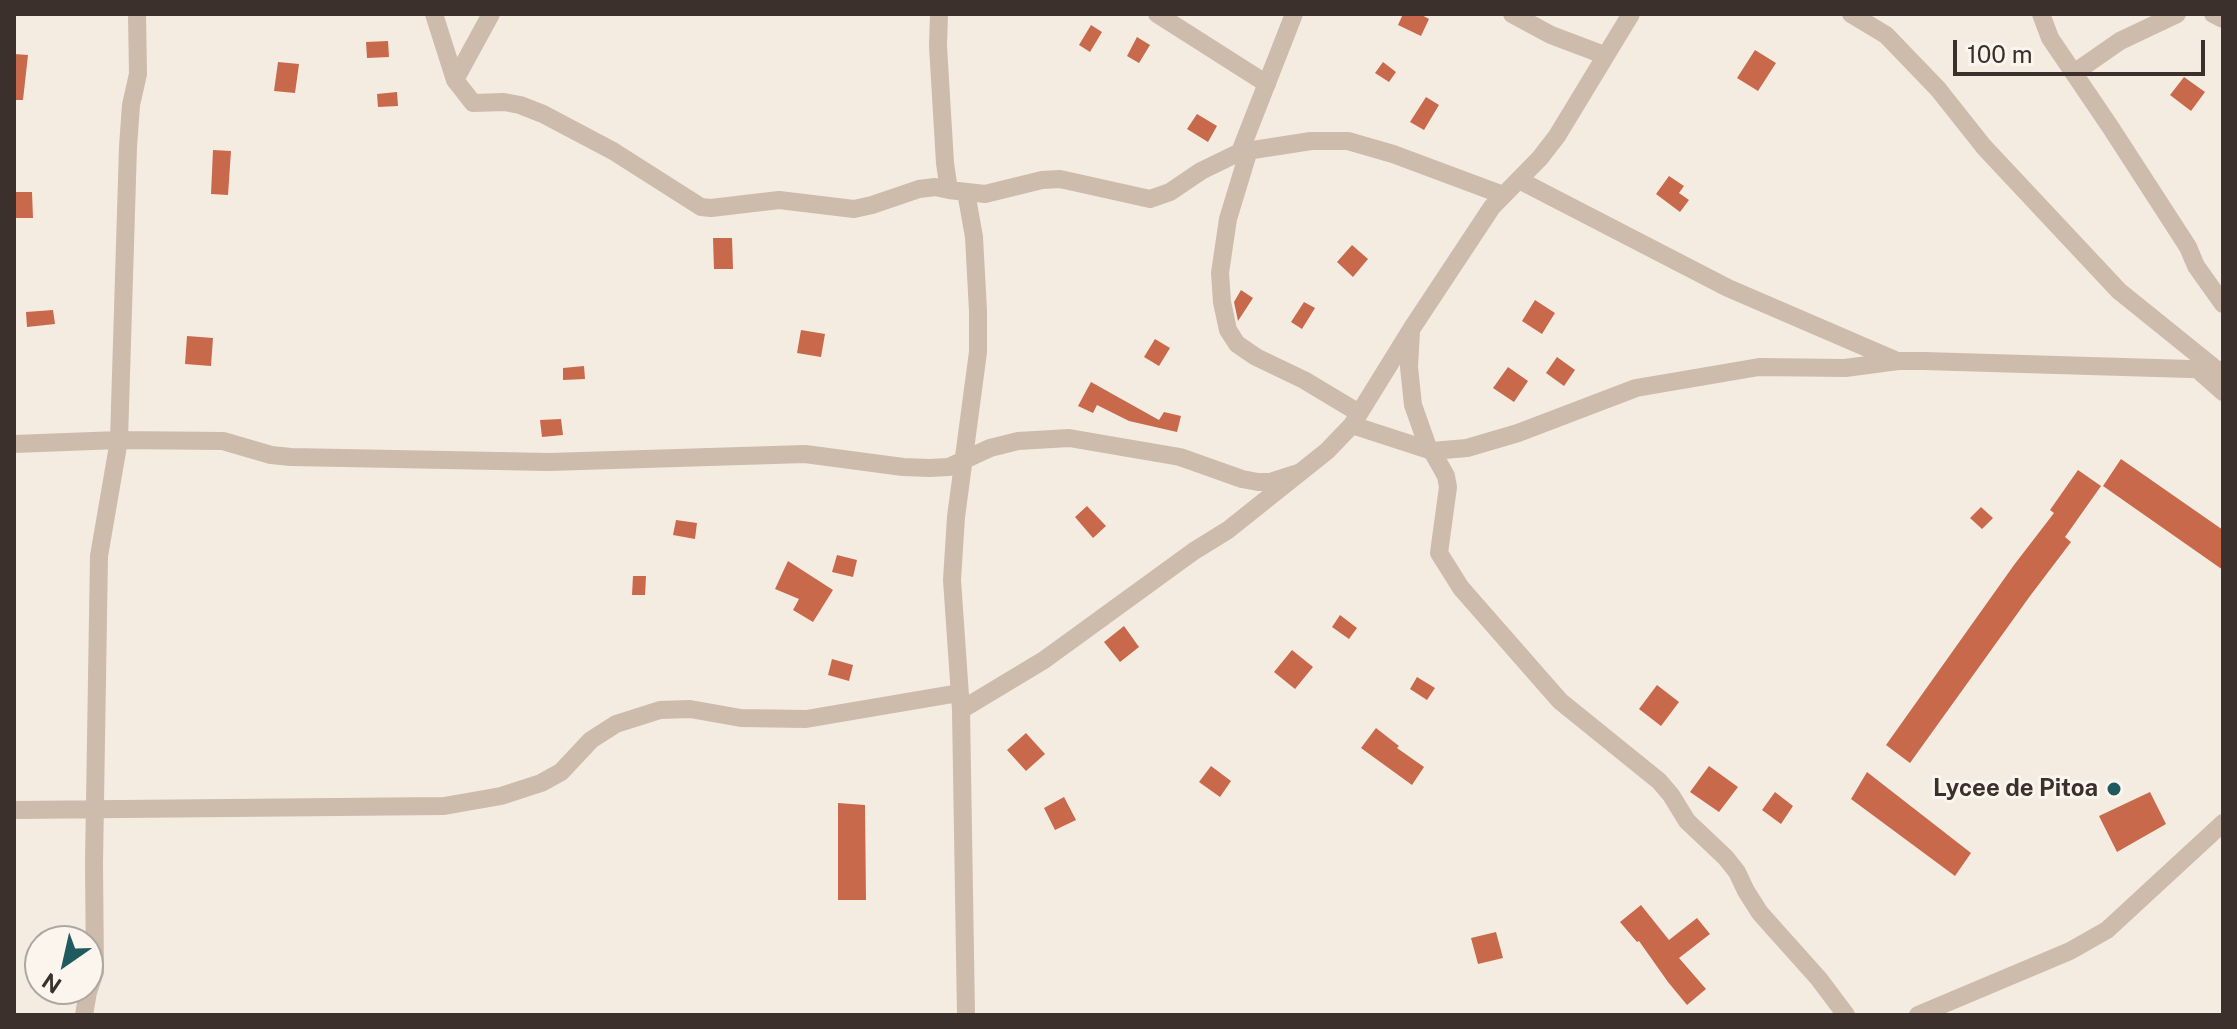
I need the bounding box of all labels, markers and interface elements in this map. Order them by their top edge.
scale bar [1957,24,2209,74]
text: 100 m [1967,40,2033,68]
place label: Lycee de Pitoa [1933,775,2098,803]
marker: Lycee de Pitoa [2105,780,2123,798]
north arrow [24,925,104,1005]
text: N [37,968,66,999]

